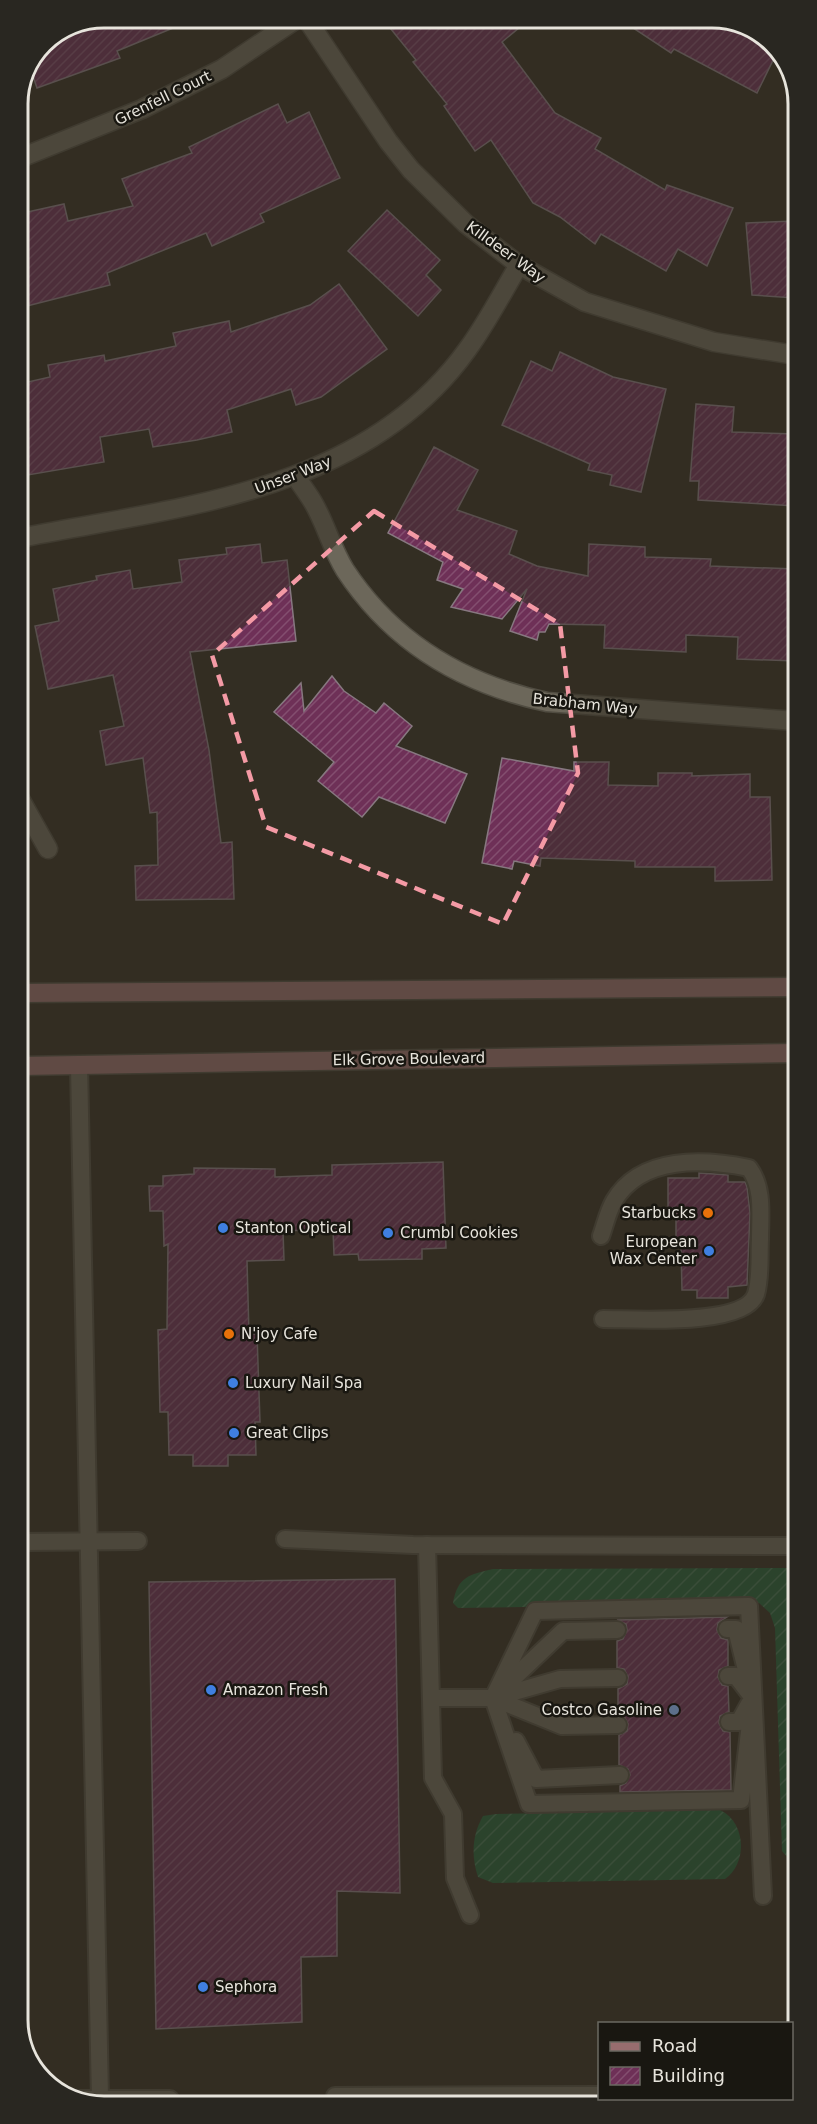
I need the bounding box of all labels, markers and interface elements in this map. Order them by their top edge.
street label: Grenfell Court [112,67,214,129]
street label: Killdeer Way [463,217,549,287]
street label: Unser Way [252,452,334,498]
street label: Brabham Way [532,690,638,718]
street label: Elk Grove Boulevard [333,1049,485,1069]
place label: Starbucks [621,1204,696,1222]
marker: Starbucks [701,1206,715,1220]
place label: Stanton Optical [235,1219,351,1237]
marker: Stanton Optical [216,1221,230,1235]
place label: Crumbl Cookies [400,1224,518,1242]
marker: Crumbl Cookies [381,1226,395,1240]
place label: European Wax Center [610,1233,698,1268]
marker: European Wax Center [702,1244,716,1258]
place label: N'joy Cafe [241,1325,318,1343]
marker: N'joy Cafe [222,1327,236,1341]
place label: Luxury Nail Spa [245,1374,363,1392]
marker: Luxury Nail Spa [226,1376,240,1390]
place label: Great Clips [246,1424,329,1442]
marker: Great Clips [227,1426,241,1440]
place label: Amazon Fresh [223,1681,328,1699]
marker: Amazon Fresh [204,1683,218,1697]
place label: Costco Gasoline [542,1701,662,1719]
marker: Costco Gasoline [667,1703,681,1717]
place label: Sephora [215,1978,277,1996]
marker: Sephora [196,1980,210,1994]
legend [598,2022,793,2100]
text: Road [652,2035,697,2056]
text: Building [652,2065,725,2086]

